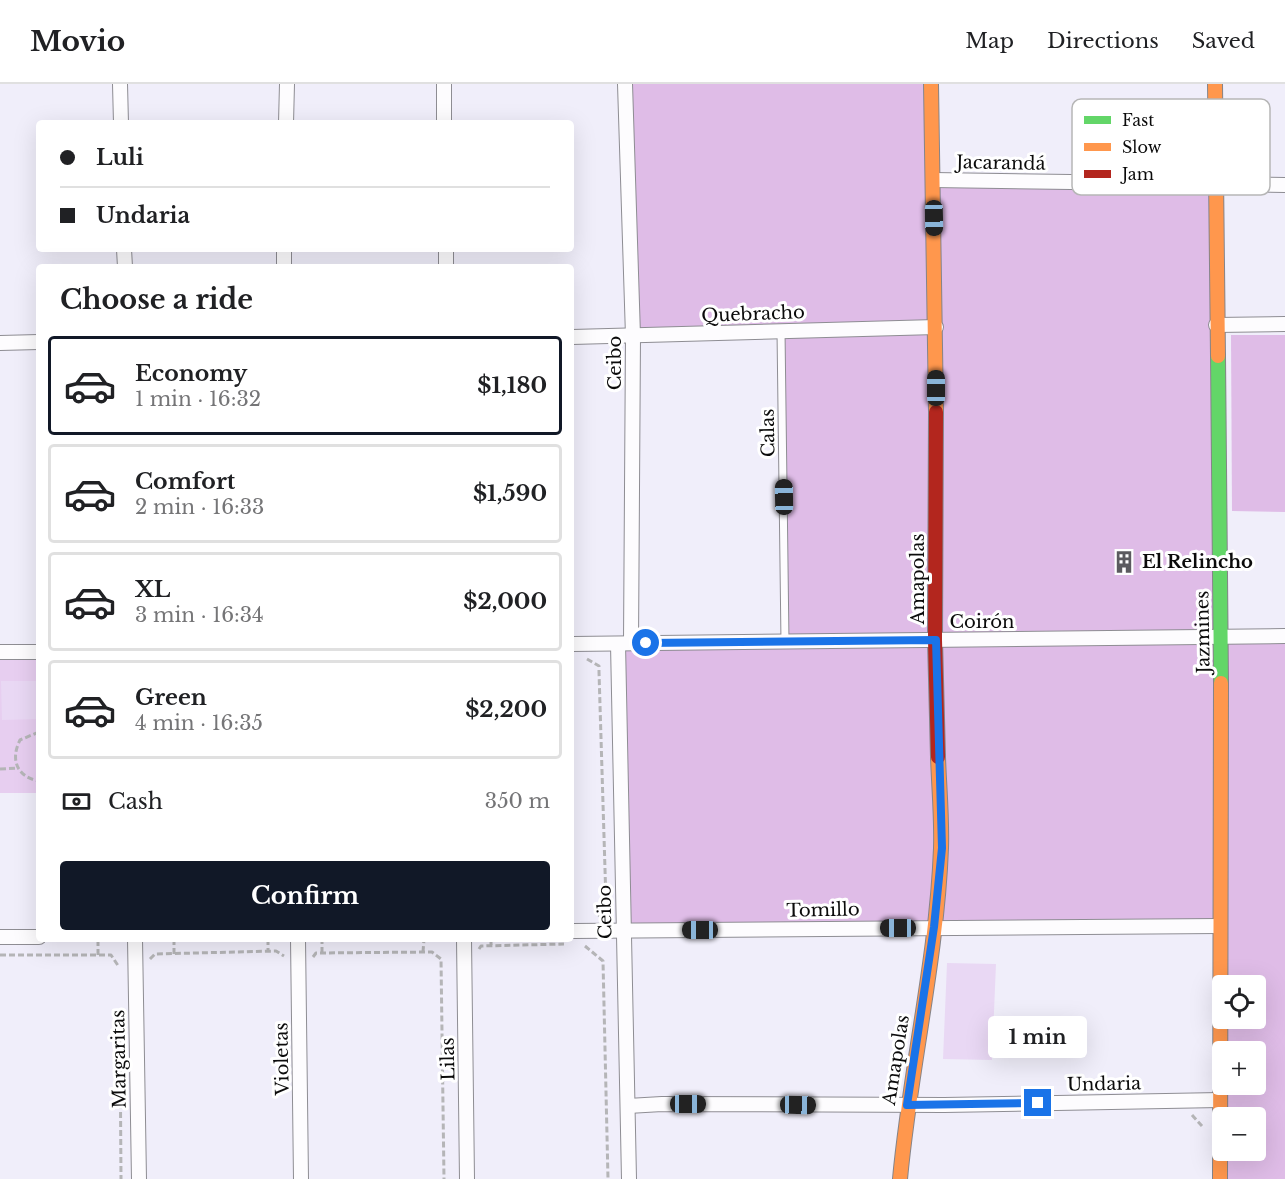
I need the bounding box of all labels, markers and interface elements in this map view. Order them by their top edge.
text: Movio [30,24,125,59]
text: Map [965,28,1014,54]
text: Directions [1047,28,1159,54]
text: Saved [1192,28,1255,54]
legend [1072,99,1270,195]
text: Fast [1122,110,1154,130]
text: Slow [1122,137,1162,157]
text: Luli [96,144,144,171]
street label: Jacarandá [954,151,1046,175]
text: Jam [1120,164,1154,184]
car [925,200,943,236]
text: Undaria [96,202,190,229]
text: Choose a ride [60,283,253,316]
street label: Quebracho [701,301,805,327]
street label: Ceibo [604,336,626,390]
icon: car [63,359,117,413]
text: Economy [135,360,247,387]
car [927,370,945,406]
text: $1,180 [477,372,547,399]
text: 1 min · 16:32 [135,387,261,411]
street label: Calas [757,409,779,457]
icon: car [63,467,117,521]
text: Comfort [135,468,235,495]
car [775,479,793,515]
text: $1,590 [473,480,547,507]
text: 2 min · 16:33 [135,495,264,519]
street label: Amapolas [907,533,929,626]
building icon: El Relincho [1111,549,1137,575]
place label: El Relincho [1142,551,1253,573]
icon: car [63,575,117,629]
text: XL [135,576,170,603]
text: $2,000 [463,588,547,615]
street label: Jazmines [1191,590,1215,676]
text: 3 min · 16:34 [135,603,264,627]
street label: Coirón [950,611,1014,633]
route start [632,629,659,656]
icon: car [63,683,117,737]
text: Green [135,684,207,711]
text: $2,200 [465,696,547,723]
text: 4 min · 16:35 [135,711,263,735]
icon: cash [60,785,93,818]
text: Cash [108,788,163,815]
text: 350 m [485,789,550,813]
button: Confirm [60,861,550,930]
street label: Ceibo [594,885,616,939]
street label: Tomillo [786,898,860,922]
car [880,919,916,937]
car [682,921,718,939]
map controls [1212,975,1266,1161]
button: locate [1212,975,1266,1029]
street label: Margaritas [107,1010,131,1108]
street label: Amapolas [878,1013,914,1108]
callout: 1 min [988,1016,1088,1058]
street label: Violetas [270,1022,294,1097]
text: 1 min [1009,1025,1066,1049]
street label: Lilas [437,1037,459,1081]
button: + [1212,1041,1266,1095]
street label: Undaria [1067,1072,1141,1096]
route end [1024,1089,1051,1116]
car [670,1095,706,1113]
car [780,1096,816,1114]
button: − [1212,1107,1266,1161]

